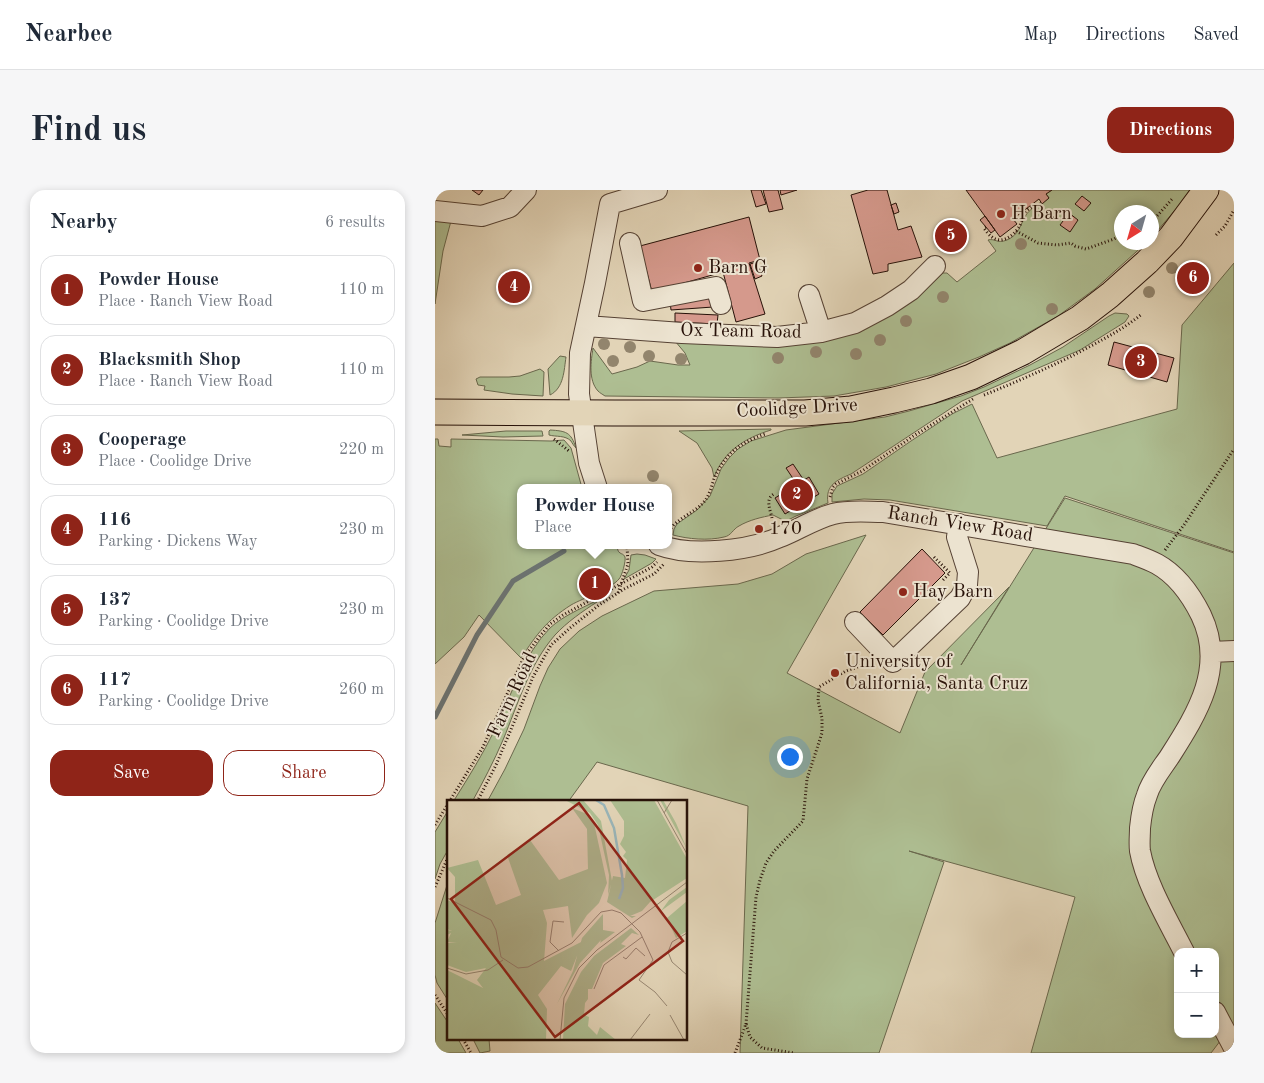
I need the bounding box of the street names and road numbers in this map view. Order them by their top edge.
street label: Ox Team Road [680,321,802,343]
street label: Coolidge Drive [736,396,858,422]
street label: Ranch View Road [886,504,1034,546]
street label: Farm Road [485,649,541,740]

